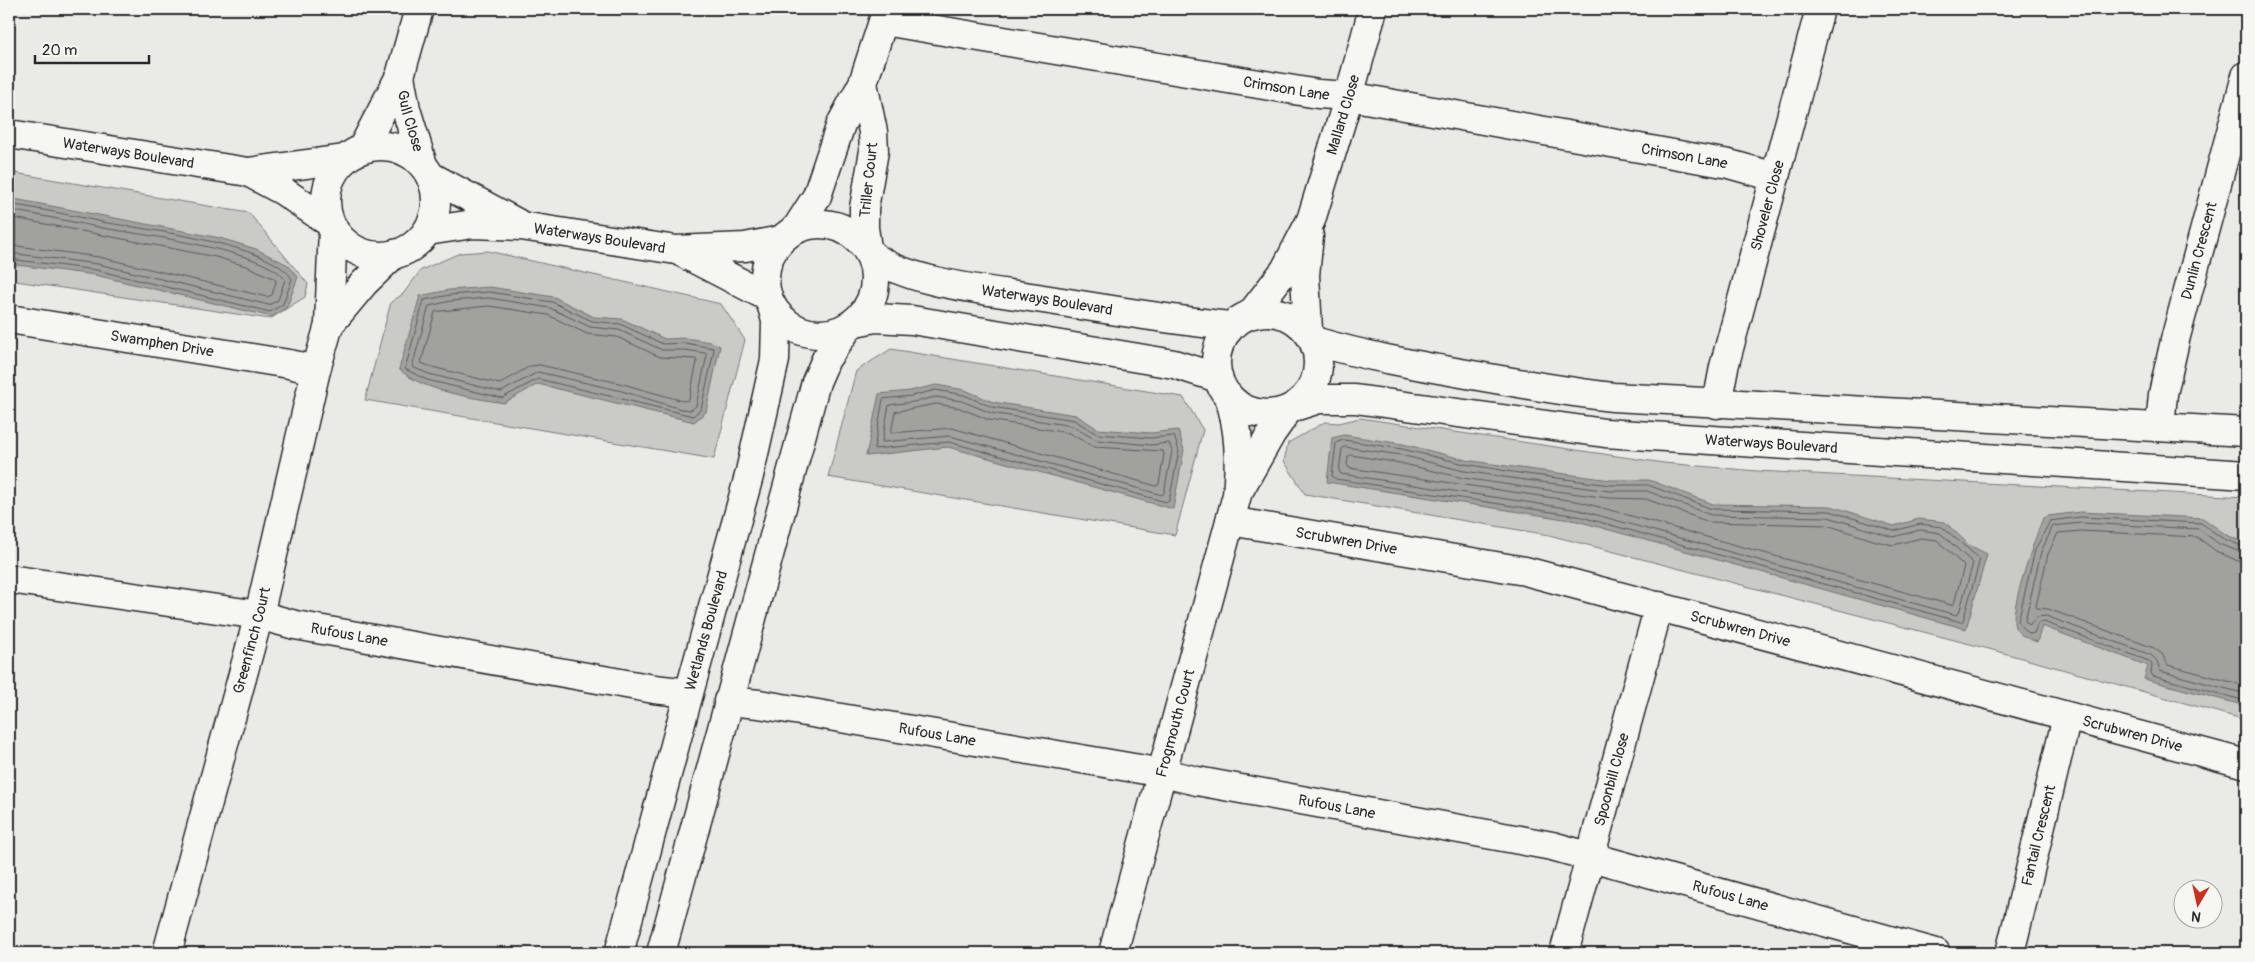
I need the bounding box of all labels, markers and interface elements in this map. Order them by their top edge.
scale bar [35,32,149,64]
text: 20 m [42,41,77,60]
street label: Crimson Lane [1242,72,1331,104]
street label: Mallard Close [1322,72,1364,157]
street label: Gull Close [393,89,428,154]
street label: Waterways Boulevard [61,133,196,173]
street label: Crimson Lane [1640,139,1730,173]
street label: Triller Court [856,141,882,218]
street label: Shoveler Close [1746,158,1789,253]
street label: Dunlin Crescent [2177,199,2221,302]
street label: Waterways Boulevard [532,219,667,258]
street label: Waterways Boulevard [980,280,1114,320]
street label: Swamphen Drive [109,326,216,361]
street label: Waterways Boulevard [1704,430,1838,458]
street label: Scrubwren Drive [1294,523,1399,559]
street label: Wetlands Boulevard [681,569,732,693]
street label: Greenfinch Court [229,584,275,696]
street label: Scrubwren Drive [1688,606,1793,651]
street label: Rufous Lane [309,618,390,651]
street label: Frogmouth Court [1151,666,1199,779]
street label: Scrubwren Drive [2080,711,2185,756]
street label: Rufous Lane [897,719,978,750]
street label: Spoonbill Close [1590,730,1634,828]
street label: Fantail Crescent [2017,782,2060,888]
street label: Rufous Lane [1297,790,1377,823]
street label: Rufous Lane [1690,876,1771,915]
north arrow [2172,880,2222,930]
text: N [2190,907,2202,925]

